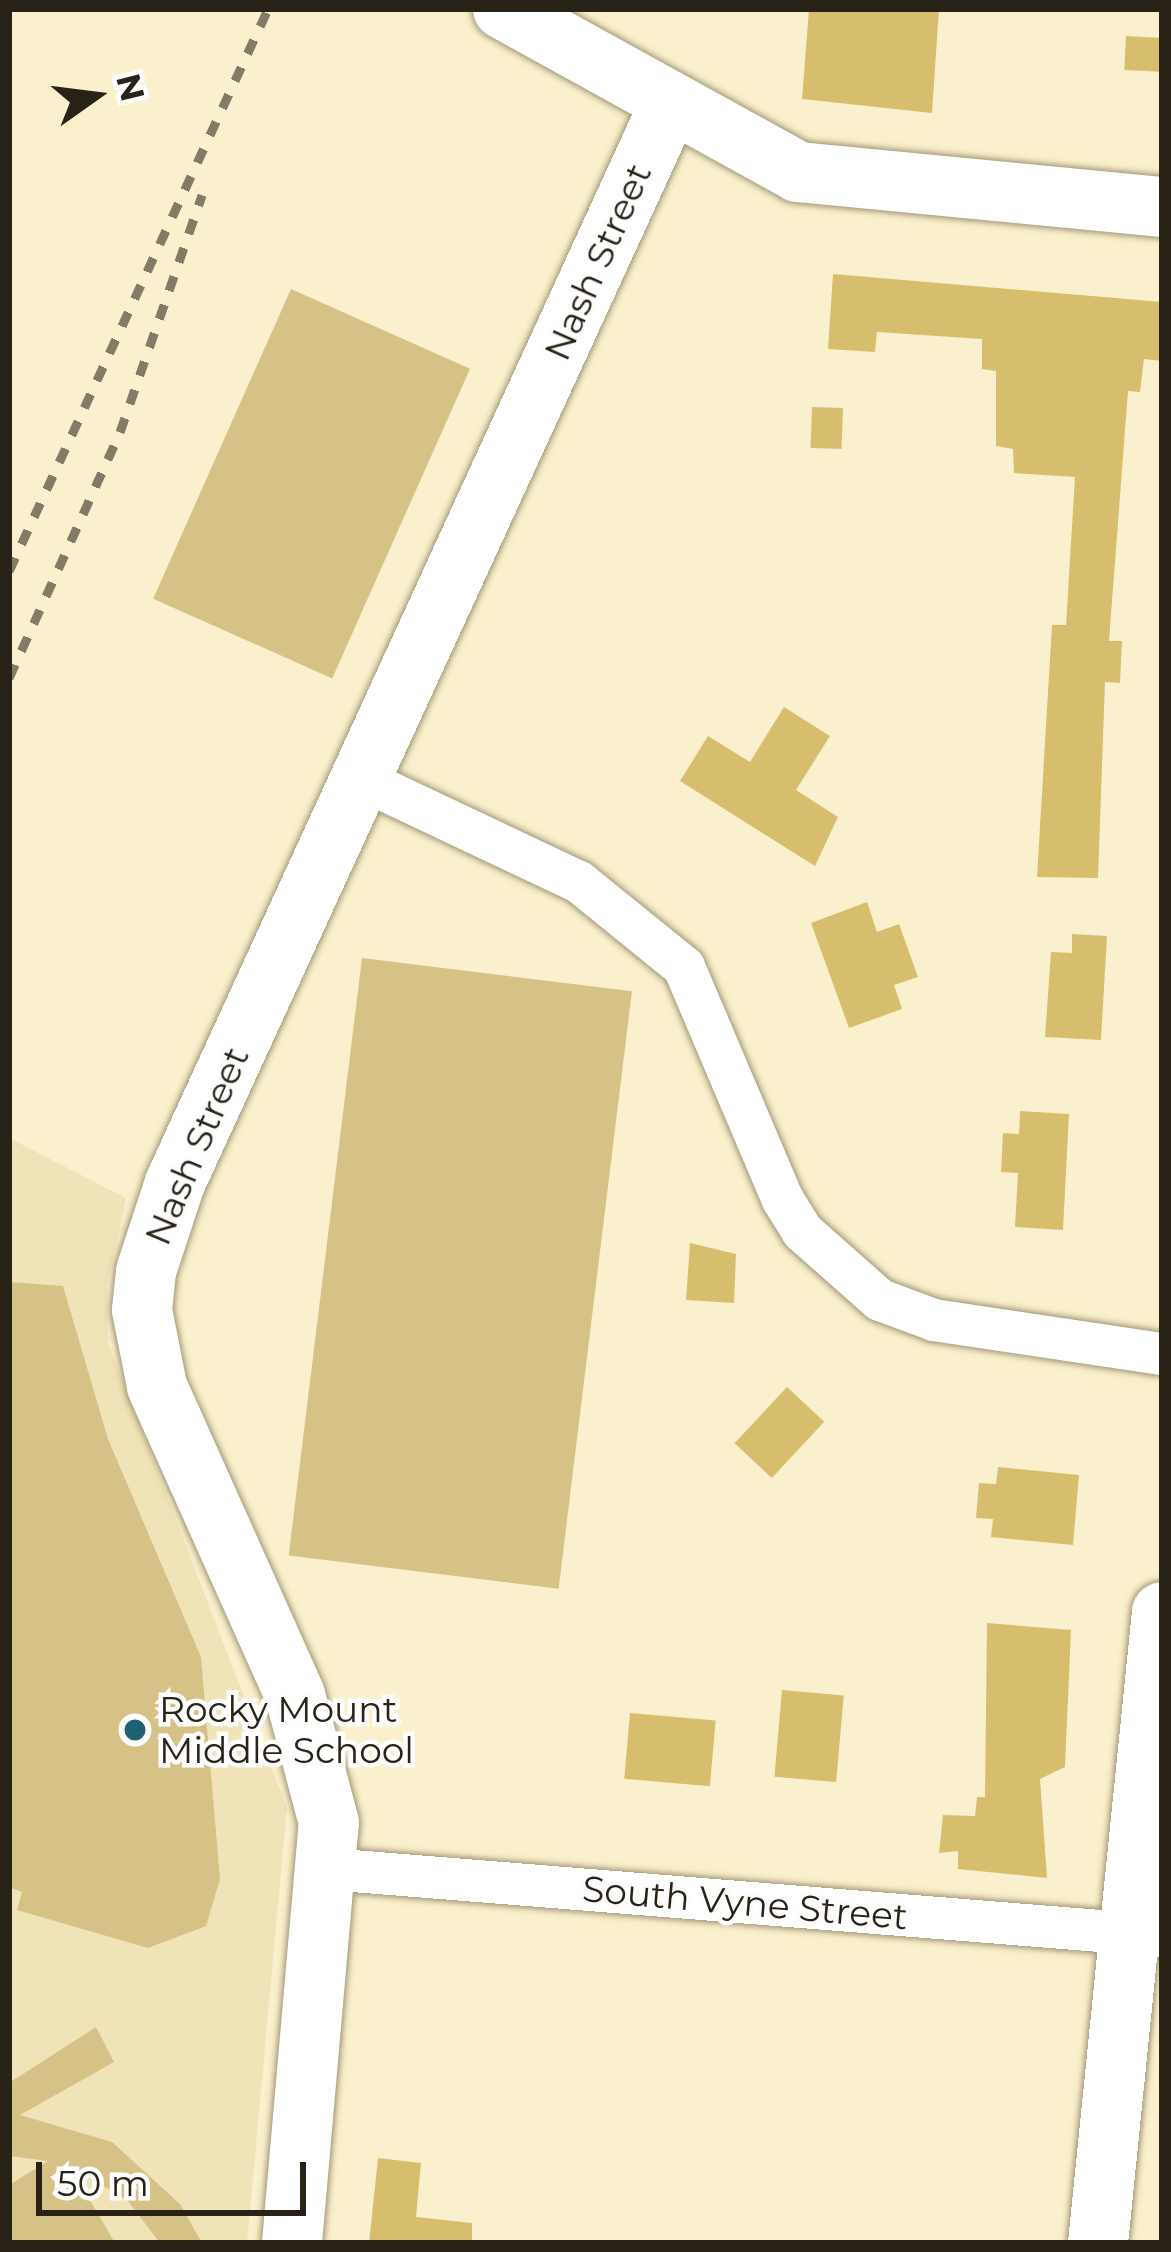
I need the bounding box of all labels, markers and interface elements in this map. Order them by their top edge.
north arrow [36,36,156,156]
text: N [108,70,154,105]
street label: Nash Street [535,157,661,367]
street label: Nash Street [136,1041,258,1251]
place label: Rocky Mount Middle School [159,1687,414,1772]
marker: Rocky Mount Middle School [122,1717,148,1743]
street label: South Vyne Street [581,1867,909,1939]
scale bar [42,2138,312,2212]
text: 50 m [57,2161,149,2205]

